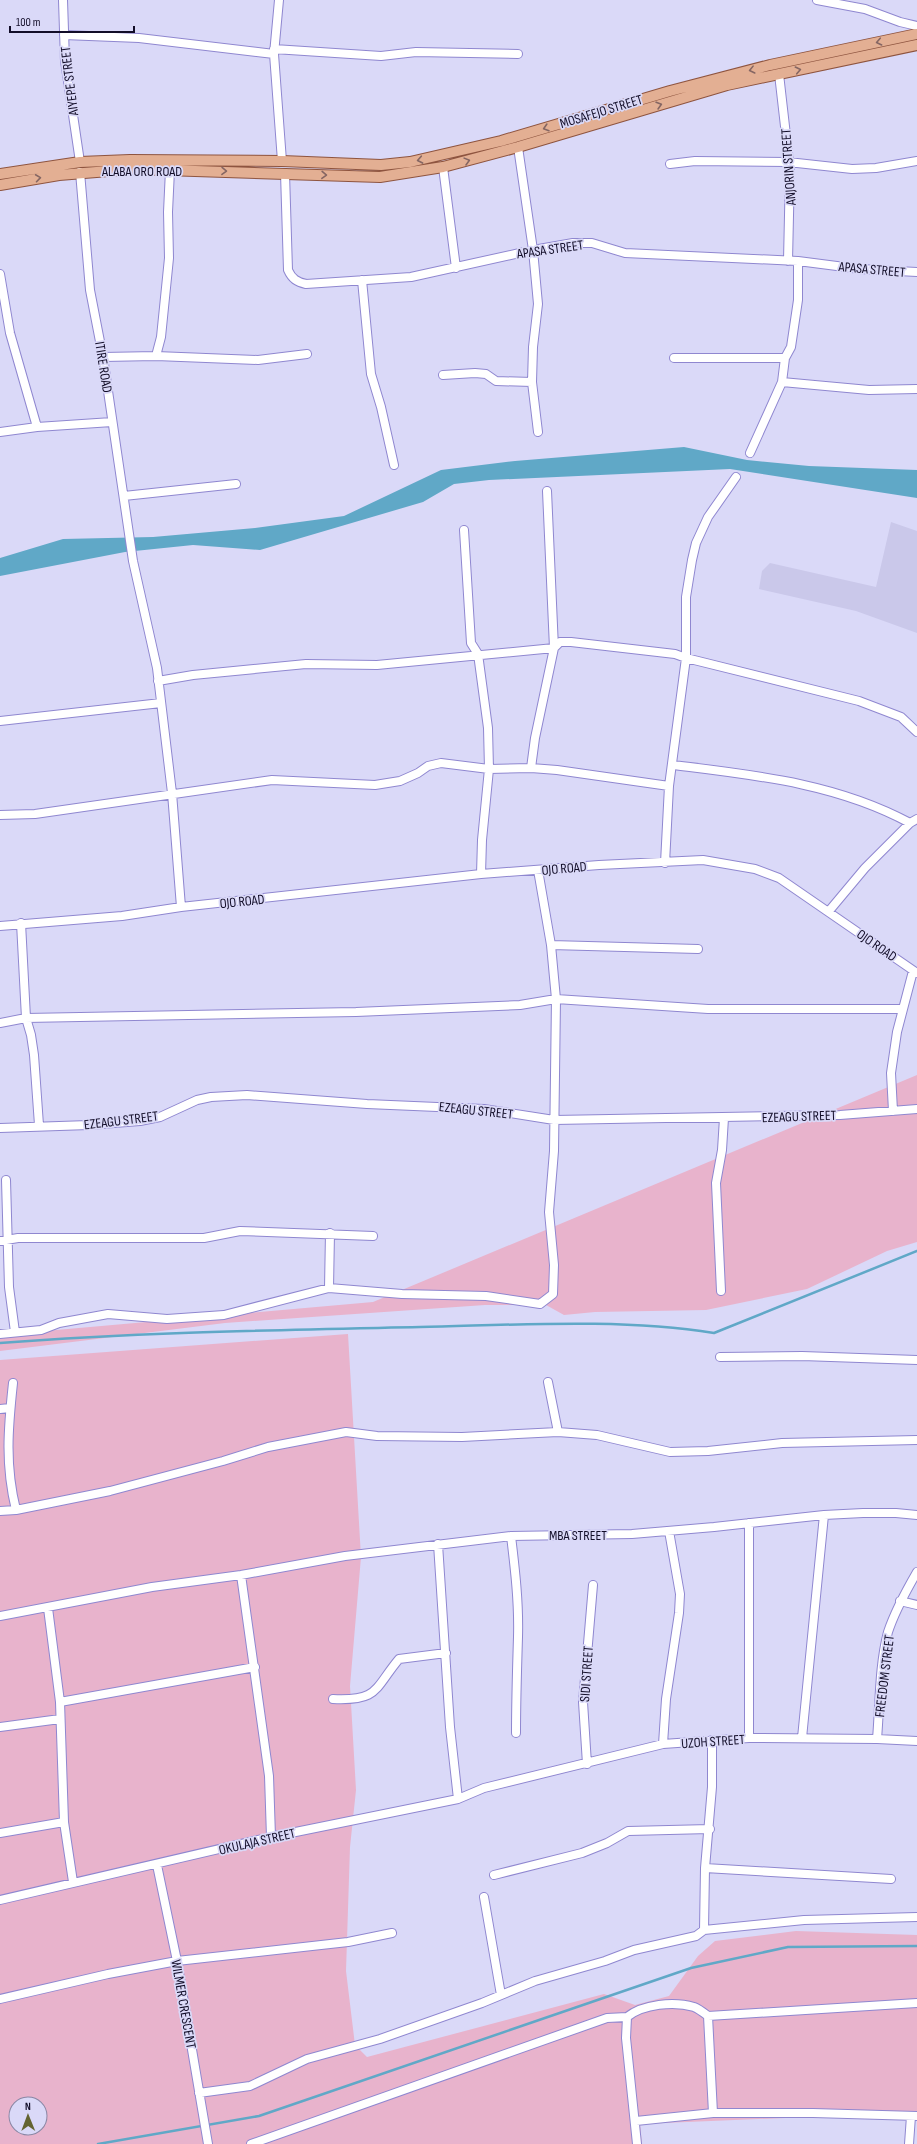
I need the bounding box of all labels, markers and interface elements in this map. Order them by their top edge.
scale bar [10,8,134,34]
text: 100 m [16,15,41,30]
one-way arrow [876,38,882,46]
street label: AIYEPE STREET [57,45,82,118]
one-way arrow [749,65,756,74]
one-way arrow [795,66,801,74]
street label: MOSAFEJO STREET [558,91,645,132]
one-way arrow [655,101,662,110]
one-way arrow [543,123,550,132]
street label: ANJORIN STREET [777,128,800,207]
one-way arrow [417,155,423,163]
one-way arrow [463,157,470,166]
street label: ALABA ORO ROAD [101,163,182,180]
one-way arrow [221,167,227,176]
one-way arrow [321,170,327,179]
one-way arrow [35,174,41,183]
street label: APASA STREET [515,236,585,263]
street label: APASA STREET [837,258,906,281]
street label: ITIRE ROAD [91,340,116,394]
street label: OJO ROAD [541,858,587,879]
street label: OJO ROAD [219,891,265,912]
street label: OJO ROAD [853,926,900,965]
street label: EZEAGU STREET [438,1098,514,1123]
street label: EZEAGU STREET [83,1107,159,1133]
street label: EZEAGU STREET [761,1107,837,1126]
street label: MBA STREET [549,1527,607,1544]
street label: FREEDOM STREET [871,1633,898,1718]
street label: SIDI STREET [576,1645,597,1703]
street label: UZOH STREET [680,1731,746,1752]
street label: OKULAJA STREET [217,1824,297,1859]
street label: WILMER CRESCENT [167,1958,200,2050]
north arrow [8,2096,48,2136]
text: N [25,2100,31,2113]

